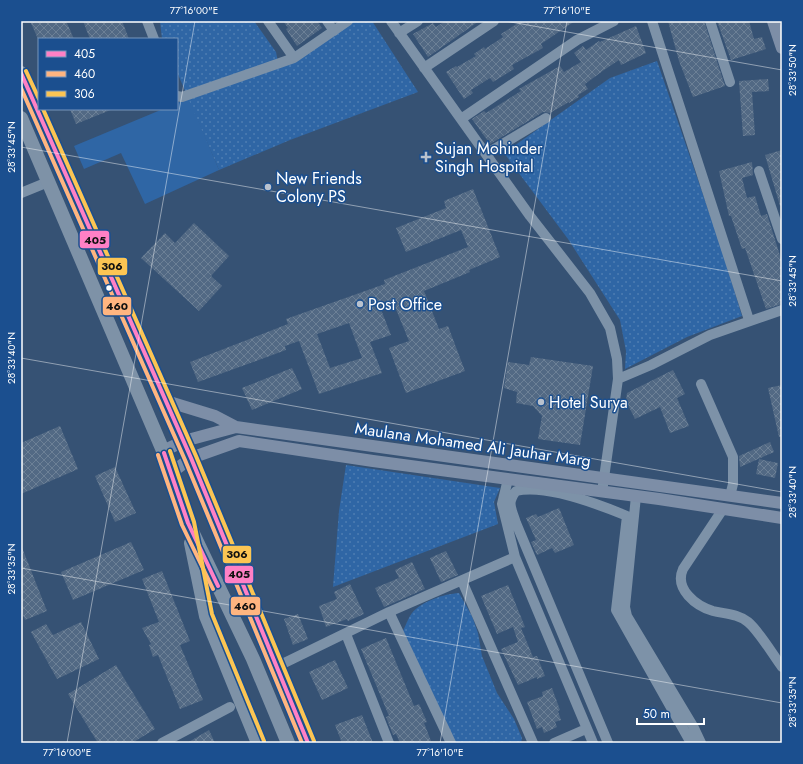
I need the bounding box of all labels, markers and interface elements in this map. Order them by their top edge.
text: 77°16'00"E [170,3,218,18]
text: 77°16'10"E [543,3,591,18]
legend [38,38,178,110]
text: 28°33'50"N [785,44,800,96]
text: 405 [74,45,95,63]
text: 460 [74,65,95,83]
text: 306 [74,85,95,103]
text: 28°33'45"N [4,121,19,173]
place label: Sujan Mohinder Singh Hospital [435,137,543,178]
marker: Sujan Mohinder Singh Hospital [420,151,432,163]
place label: New Friends Colony PS [276,167,362,208]
marker: New Friends Colony PS [263,182,273,192]
line badge: 405 [79,230,110,249]
text: 405 [84,232,106,248]
text: 28°33'45"N [785,255,800,307]
line badge: 306 [97,257,128,276]
text: 306 [101,258,123,274]
unlabelled marker [104,283,114,293]
place label: Post Office [368,293,442,316]
line badge: 460 [102,296,132,316]
text: 460 [106,298,128,314]
marker: Post Office [355,299,365,309]
text: 28°33'40"N [4,332,19,384]
place label: Hotel Surya [549,391,628,414]
marker: Hotel Surya [536,397,546,407]
street label: Maulana Mohamed Ali Jauhar Marg [353,417,593,472]
text: 28°33'40"N [785,466,800,518]
text: 28°33'35"N [4,543,19,595]
line badge: 306 [222,545,252,564]
text: 306 [226,546,248,562]
line badge: 405 [224,565,254,584]
text: 405 [228,566,250,582]
line badge: 460 [230,596,261,616]
text: 460 [234,598,256,614]
text: 28°33'35"N [785,676,800,728]
scale bar [637,700,704,726]
text: 50 m [643,705,670,723]
text: 77°16'00"E [43,745,91,760]
text: 77°16'10"E [416,745,464,760]

